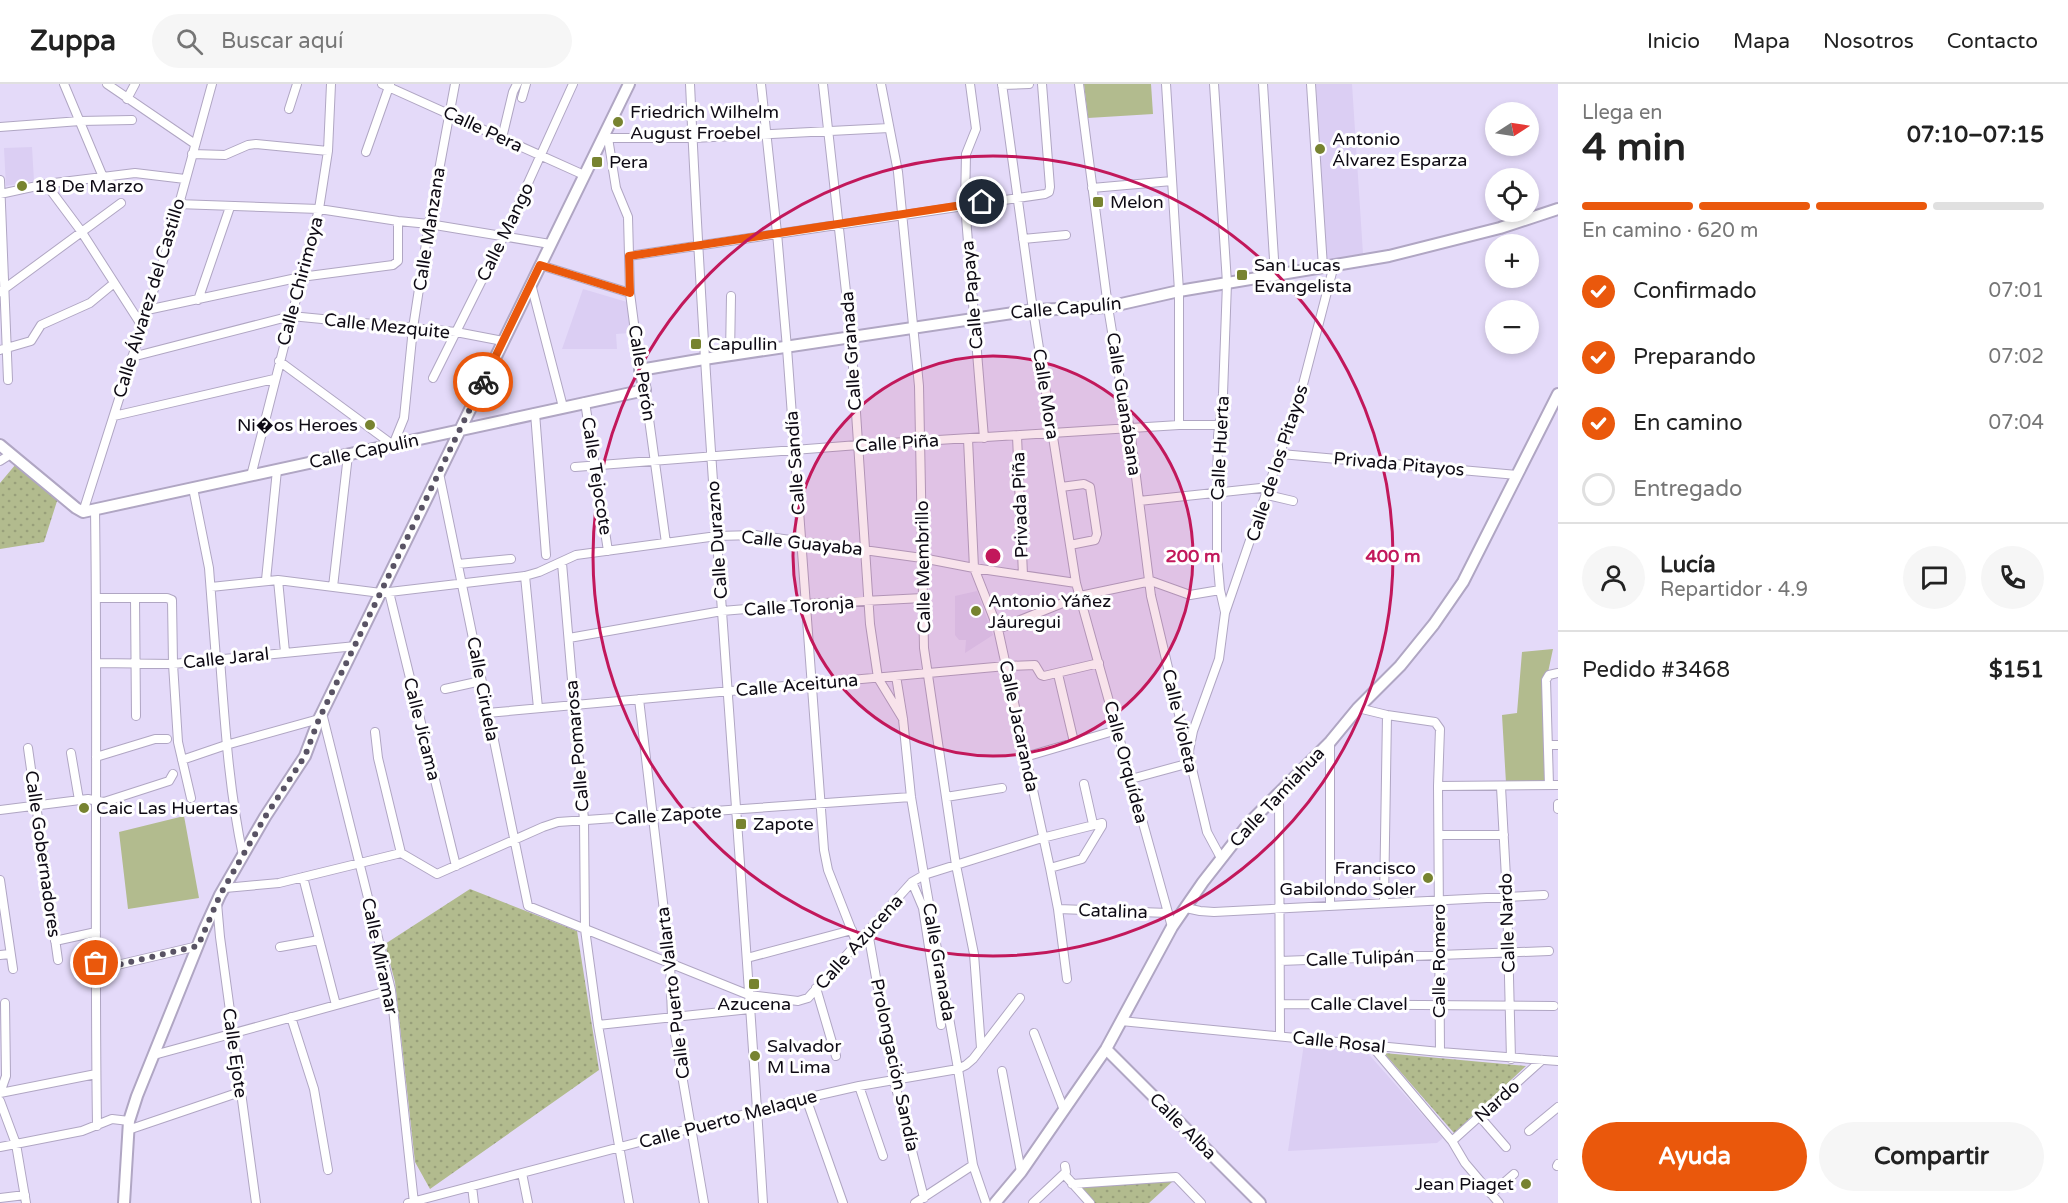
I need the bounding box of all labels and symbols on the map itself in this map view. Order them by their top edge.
street label: Calle Pera [440,101,526,157]
place label: Friedrich Wilhelm August Froebel [630,101,779,144]
north arrow [1485,102,1539,156]
marker: Friedrich Wilhelm August Froebel [611,115,625,129]
place label: Antonio Álvarez Esparza [1332,128,1467,171]
marker: Antonio Álvarez Esparza [1313,142,1327,156]
place label: Pera [609,151,648,173]
marker: Pera [590,155,604,169]
street label: Calle Manzana [408,166,450,292]
place label: 18 De Marzo [34,175,144,197]
pin [956,176,1007,227]
marker: 18 De Marzo [15,179,29,193]
street label: Calle Mango [472,179,538,285]
place label: Melon [1110,191,1164,213]
marker: Melon [1091,195,1105,209]
street label: Calle Álvarez del Castillo [108,196,190,400]
street label: Calle Chirimoya [272,214,328,348]
street label: Calle Papaya [956,240,988,350]
place label: San Lucas Evangelista [1254,254,1352,297]
marker: San Lucas Evangelista [1235,268,1249,282]
street label: Calle Granada [836,291,866,411]
street label: Calle Capulín [1010,292,1122,324]
street label: Calle Mezquite [323,308,451,344]
street label: Calle Perón [624,323,660,423]
street label: Calle Guanábana [1102,331,1146,477]
place label: Capullin [708,333,777,355]
marker: Capullin [689,337,703,351]
street label: Calle Mora [1028,347,1064,441]
courier [453,352,513,412]
street label: Calle de los Pitayos [1241,382,1313,544]
street label: Calle Huerta [1206,395,1234,501]
street label: Calle Sandía [780,410,810,516]
place label: Ni�os Heroes [237,414,358,436]
street label: Calle Tejocote [577,415,617,537]
marker: Ni�os Heroes [363,418,377,432]
street label: Calle Capulín [307,429,421,473]
street label: Calle Piña [854,429,940,457]
street label: Privada Pitayos [1333,447,1465,481]
street label: Privada Piña [1007,451,1033,559]
street label: Calle Durazno [702,480,732,600]
street label: Calle Membrillo [911,500,935,634]
street label: Calle Guayaba [740,526,864,560]
text: 200 m [1165,545,1221,567]
text: 400 m [1365,545,1421,567]
centre of rings [983,546,1003,566]
place label: Antonio Yáñez Jáuregui [988,590,1111,633]
street label: Calle Toronja [743,591,855,621]
marker: Antonio Yáñez Jáuregui [969,604,983,618]
street label: Calle Ciruela [462,635,504,743]
street label: Calle Jaral [182,643,270,673]
street label: Calle Jacaranda [994,658,1044,794]
street label: Calle Violeta [1157,667,1203,775]
street label: Calle Aceituna [735,669,859,701]
street label: Calle Jícama [399,675,445,783]
street label: Calle Pomarosa [560,679,594,813]
street label: Calle Orquídea [1099,698,1153,826]
street label: Calle Tamiahua [1225,742,1329,852]
street label: Calle Gobernadores [20,769,66,939]
place label: Caic Las Huertas [96,797,238,819]
street label: Calle Zapote [614,800,722,830]
marker: Caic Las Huertas [77,801,91,815]
place label: Zapote [753,813,814,835]
marker: Zapote [734,817,748,831]
place label: Francisco Gabilondo Soler [1279,857,1416,900]
marker: Francisco Gabilondo Soler [1421,871,1435,885]
street label: Calle Nardo [1494,873,1520,973]
street label: Calle Azucena [810,890,908,994]
street label: Calle Miramar [357,896,403,1016]
street label: Catalina [1078,899,1148,923]
street label: Calle Granada [918,901,960,1023]
street label: Calle Romero [1428,904,1450,1018]
street label: Calle Puerto Vallarta [652,906,694,1080]
pin [70,937,121,988]
street label: Calle Tulipán [1305,945,1415,971]
marker: Azucena [747,977,761,991]
street label: Prolongación Sandía [866,977,924,1153]
place label: Azucena [717,993,791,1015]
street label: Calle Clavel [1310,993,1408,1015]
street label: Calle Ejote [218,1007,252,1099]
street label: Calle Rosal [1291,1026,1387,1058]
place label: Salvador M Lima [767,1035,842,1078]
marker: Salvador M Lima [748,1049,762,1063]
street label: Nardo [1470,1075,1524,1127]
street label: Calle Puerto Melaque [637,1085,819,1153]
street label: Calle Alba [1145,1088,1221,1164]
place label: Jean Piaget [1415,1173,1514,1195]
marker: Jean Piaget [1519,1177,1533,1191]

